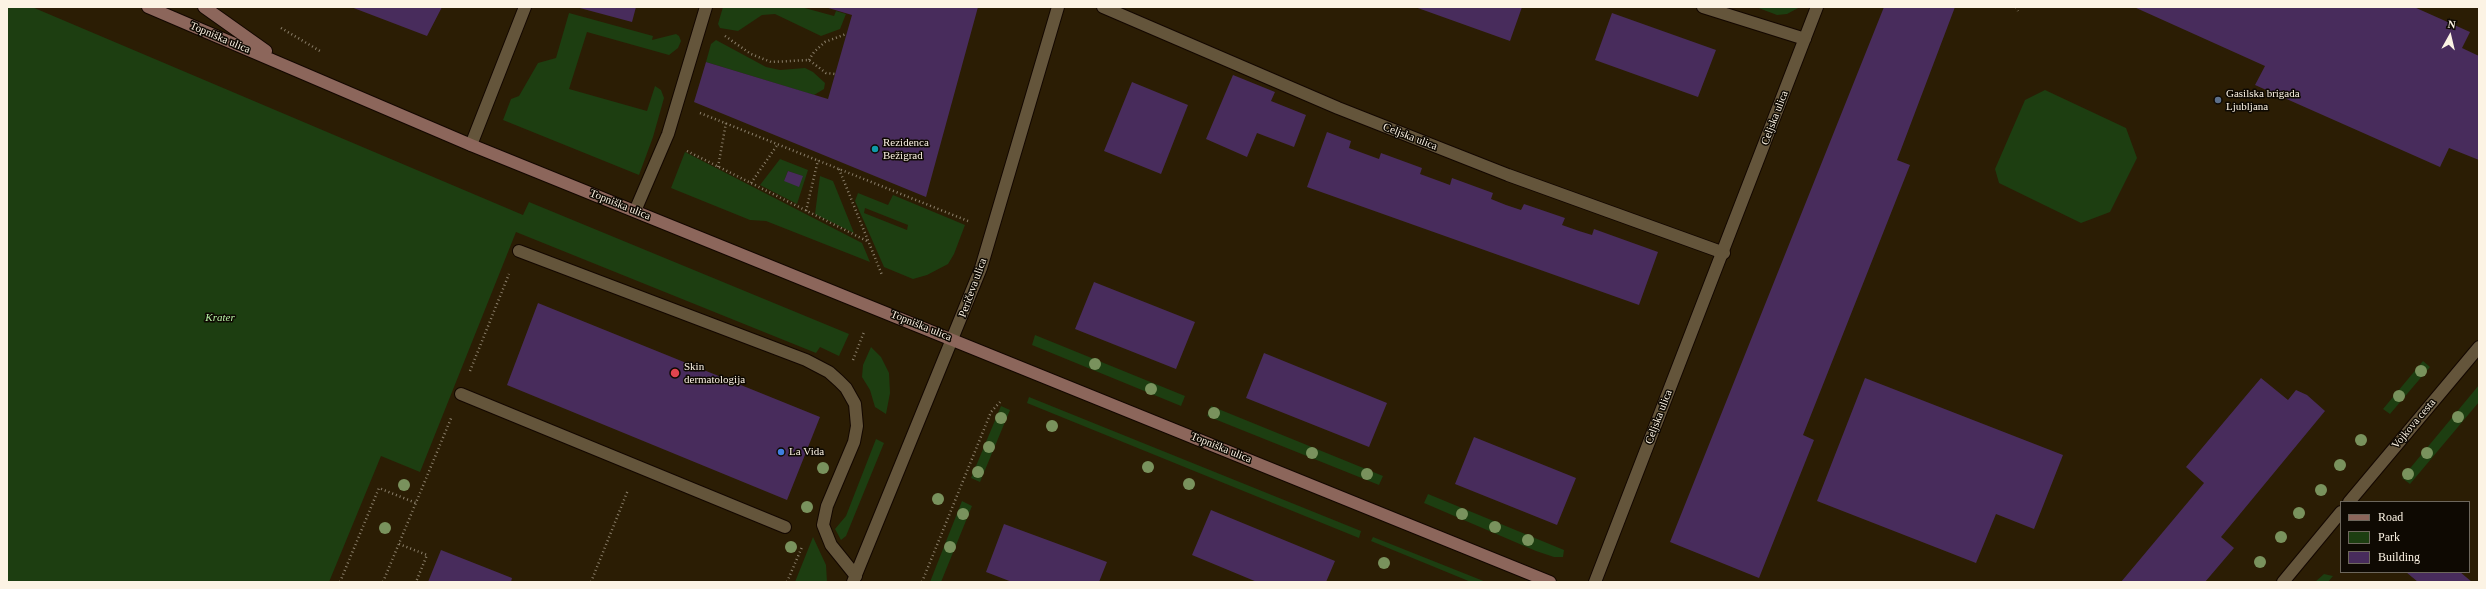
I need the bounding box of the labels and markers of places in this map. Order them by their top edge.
place label: Gasilska brigada Ljubljana [2226,87,2300,113]
marker: Gasilska brigada Ljubljana [2213,95,2223,105]
place label: Rezidenca Bežigrad [883,136,929,162]
marker: Rezidenca Bežigrad [870,144,880,154]
place label: Skin dermatologija [684,360,745,386]
marker: Skin dermatologija [669,367,681,379]
place label: La Vida [789,445,824,459]
marker: La Vida [776,447,786,457]

